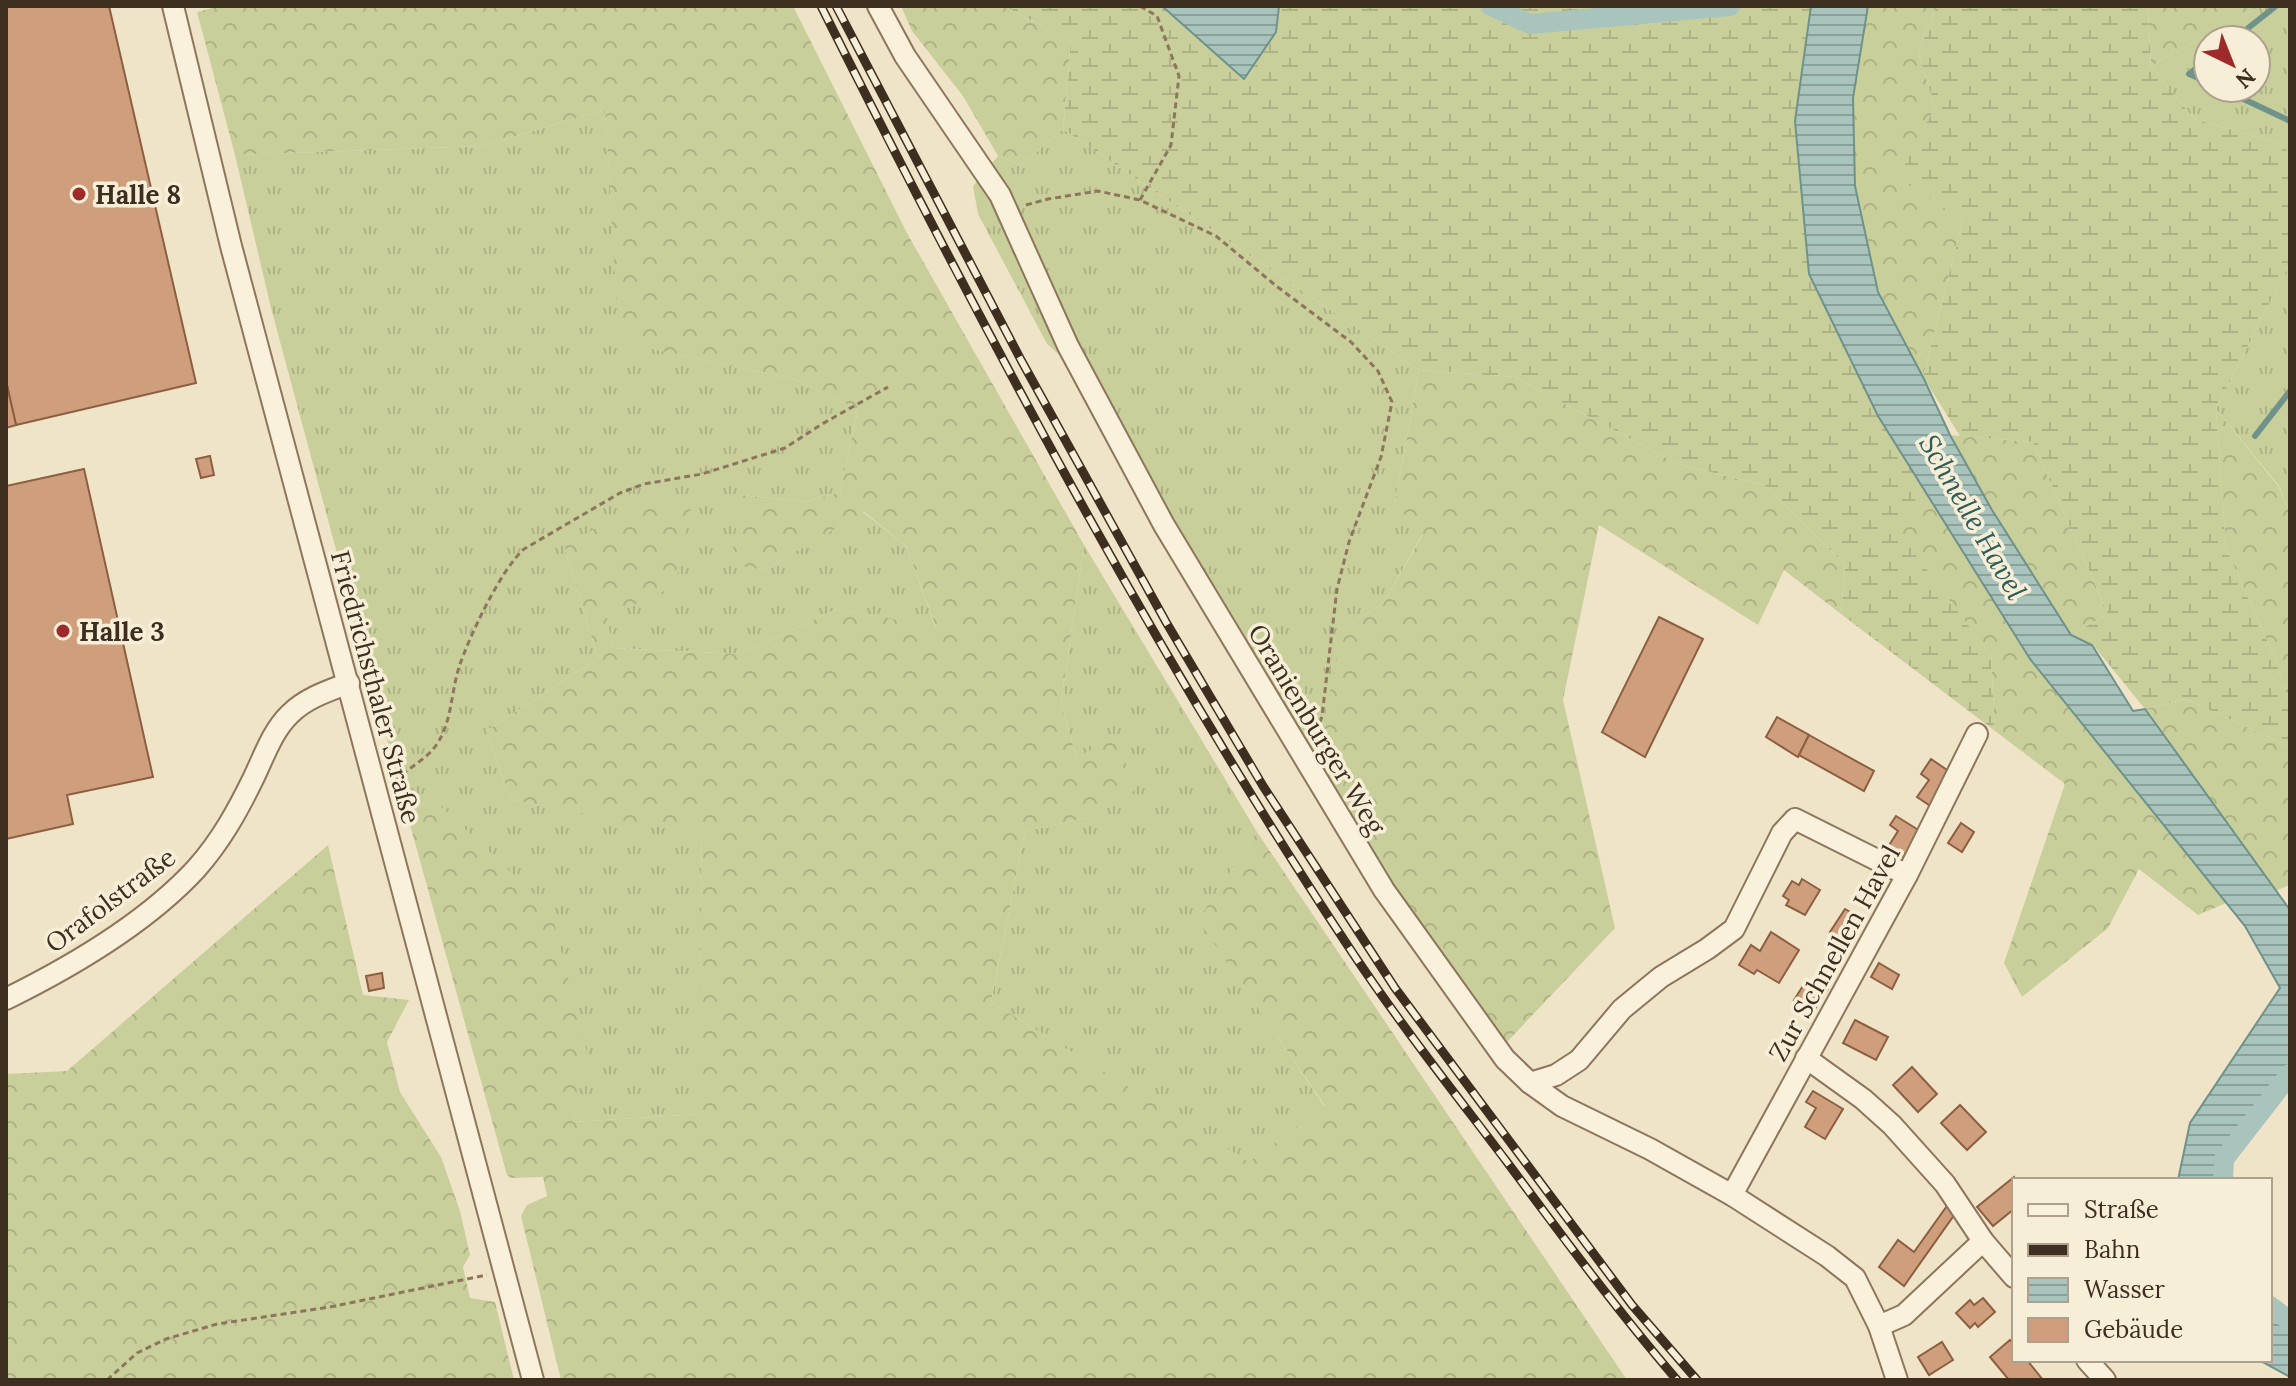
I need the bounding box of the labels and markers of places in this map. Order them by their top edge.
place label: Halle 8 [95,178,181,211]
marker: Halle 8 [70,185,88,203]
place label: Halle 3 [79,615,165,648]
marker: Halle 3 [54,622,72,640]

